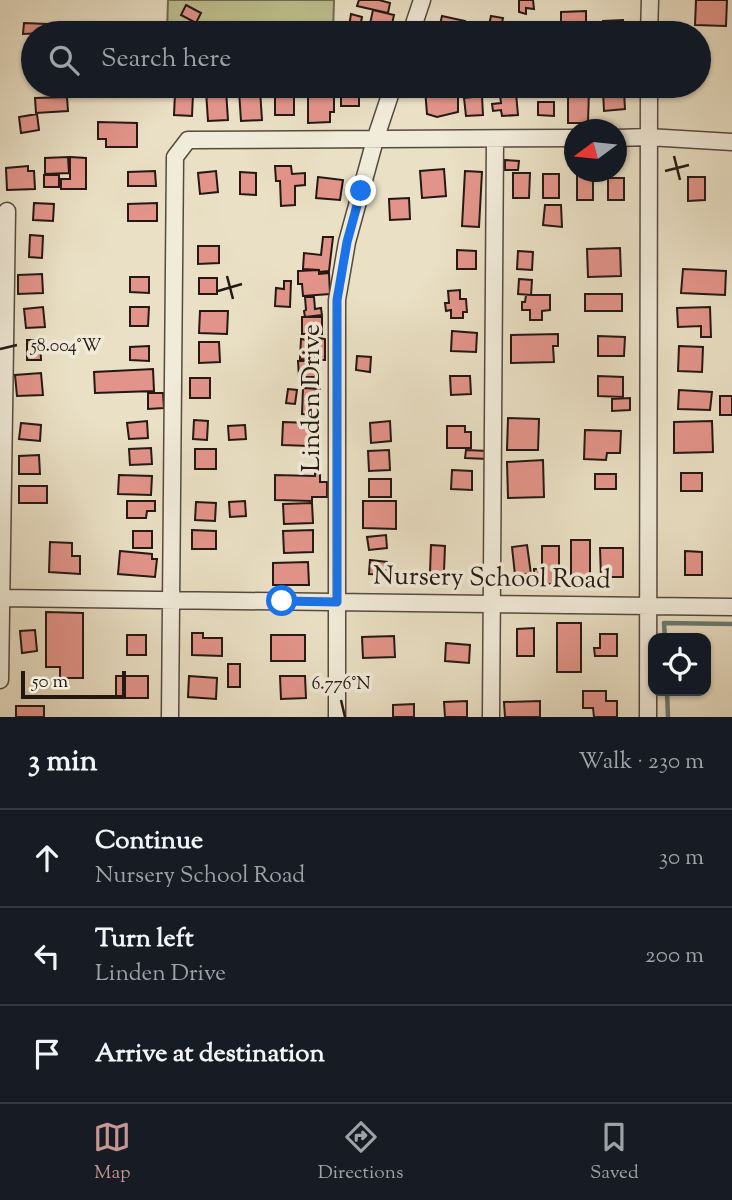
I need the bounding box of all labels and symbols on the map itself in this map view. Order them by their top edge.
north arrow [564,119,627,182]
route end [345,175,376,206]
street label: Linden Drive [294,324,331,472]
text: 58.004°W [30,334,101,360]
street label: Nursery School Road [373,558,611,600]
route start [266,585,297,616]
scale bar [21,668,126,700]
text: 6.776°N [311,672,371,698]

